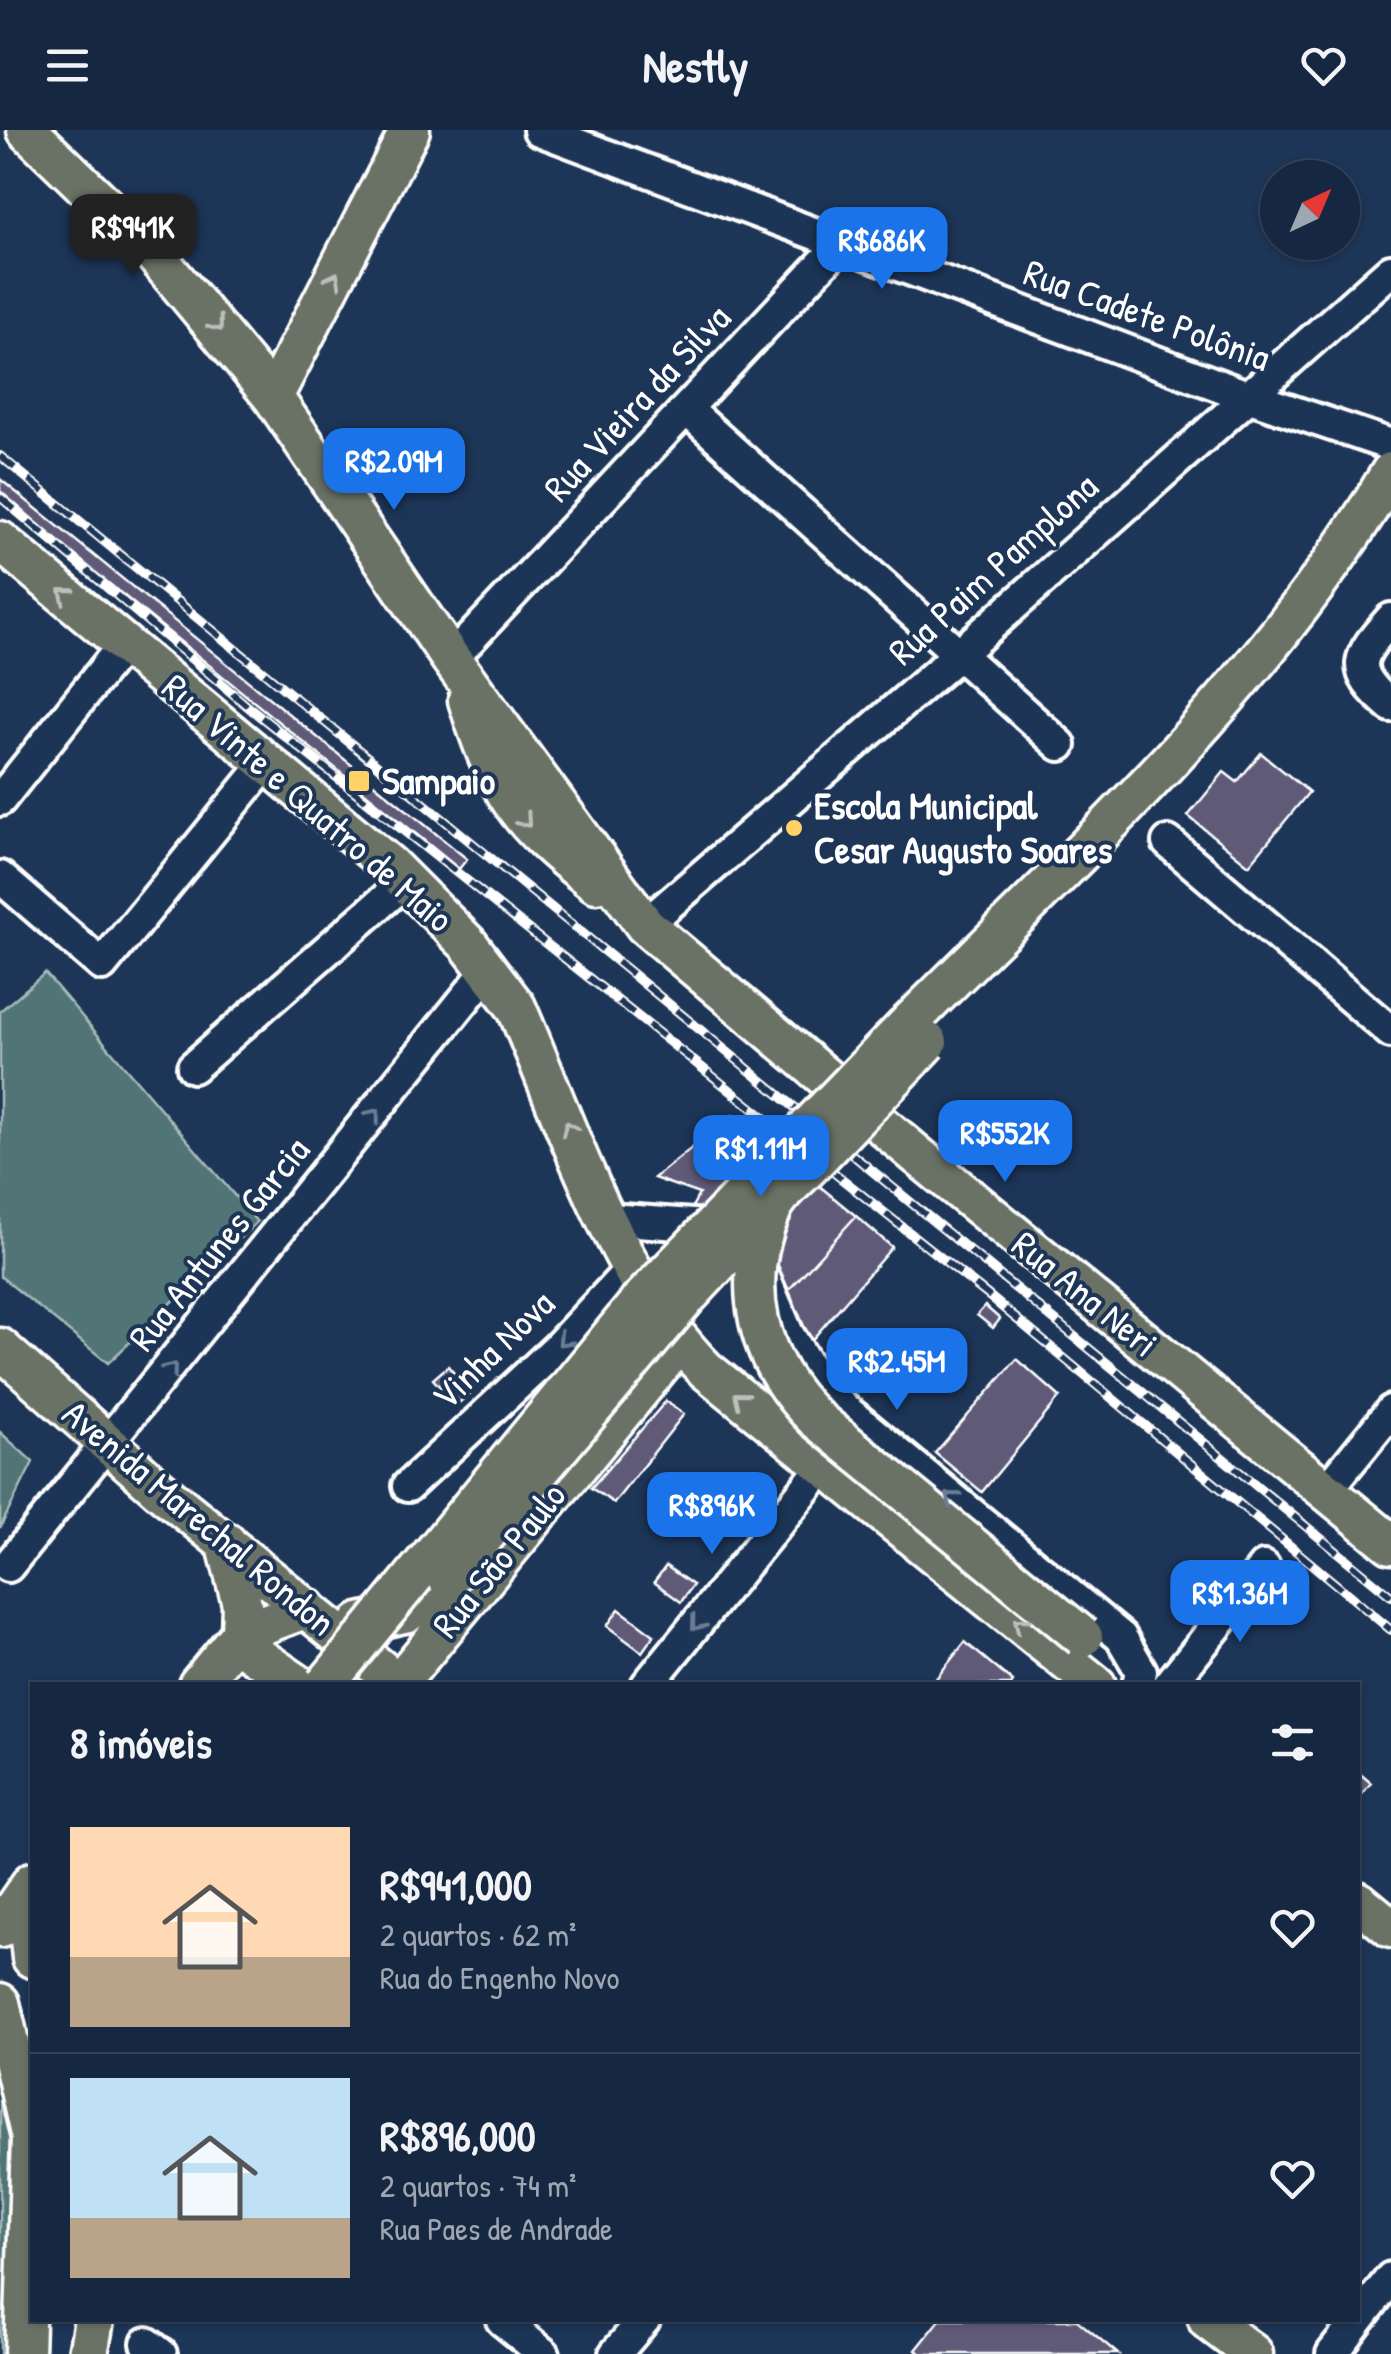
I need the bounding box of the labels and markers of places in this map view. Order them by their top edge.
pin: R$941K [52,194,214,279]
pin: R$686K [801,207,963,292]
pin: R$2.09M [302,428,486,513]
place label: Sampaio [382,754,496,807]
marker: Sampaio [346,768,372,794]
place label: Escola Municipal Cesar Augusto Soares [814,779,1113,876]
marker: Escola Municipal Cesar Augusto Soares [783,817,805,839]
pin: R$552K [924,1100,1086,1185]
pin: R$1.11M [669,1115,853,1200]
pin: R$2.45M [805,1328,989,1413]
pin: R$896K [631,1472,793,1557]
pin: R$1.36M [1148,1560,1332,1645]

